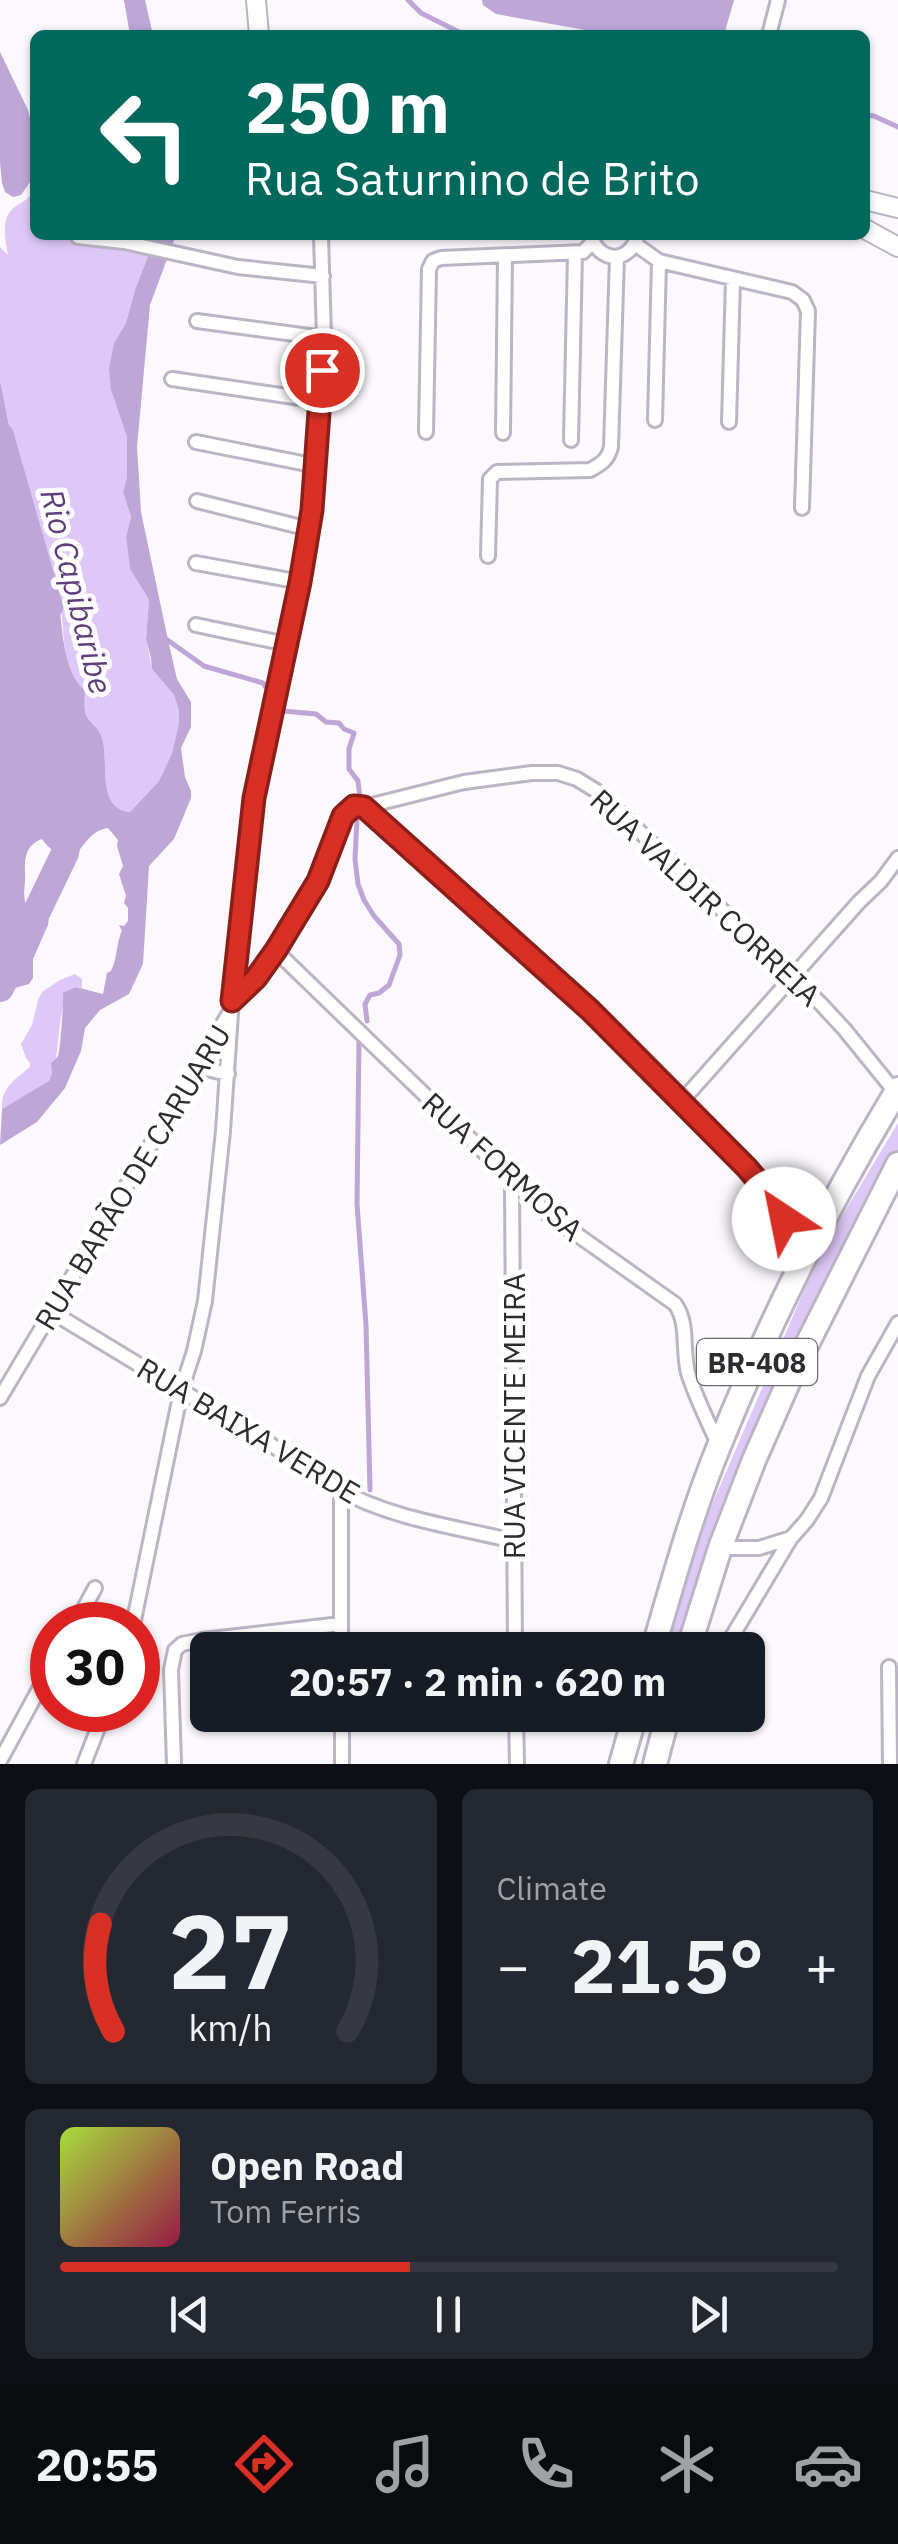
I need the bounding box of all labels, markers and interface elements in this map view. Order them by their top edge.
text: 250 m [245,61,450,152]
icon: left [80,70,210,200]
text: Rua Saturnino de Brito [245,149,700,207]
pin [280,328,365,413]
icon: arrive [295,343,350,398]
water label: Rio Capibaribe [31,484,123,698]
street label: RUA VALDIR CORREIA [582,780,830,1014]
street label: RUA BARÃO DE CARUARU [25,1017,239,1337]
street label: RUA FORMOSA [414,1083,592,1249]
position arrow [732,1167,836,1271]
street label: RUA VICENTE MEIRA [494,1273,533,1559]
road number: BR-408 [697,1339,817,1385]
street label: RUA BAIXA VERDE [130,1348,368,1512]
speed limit sign: 30 [30,1602,160,1732]
text: 20:57 · 2 min · 620 m [289,1657,666,1706]
text: Climate [497,1867,607,1909]
text: 27 [168,1882,293,2018]
text: 21.5° [570,1916,764,2014]
text: − [497,1930,530,2001]
text: + [805,1930,838,2001]
text: km/h [189,2004,273,2051]
text: Open Road [210,2141,404,2190]
text: Tom Ferris [210,2190,361,2232]
icon: previous [162,2287,217,2342]
icon: pause [421,2287,476,2342]
icon: next [681,2287,736,2342]
icon: directions [229,2429,299,2499]
icon: music [370,2429,440,2499]
icon: phone [511,2429,581,2499]
icon: climate [652,2429,722,2499]
icon: car [793,2429,863,2499]
text: 20:55 [35,2435,158,2493]

